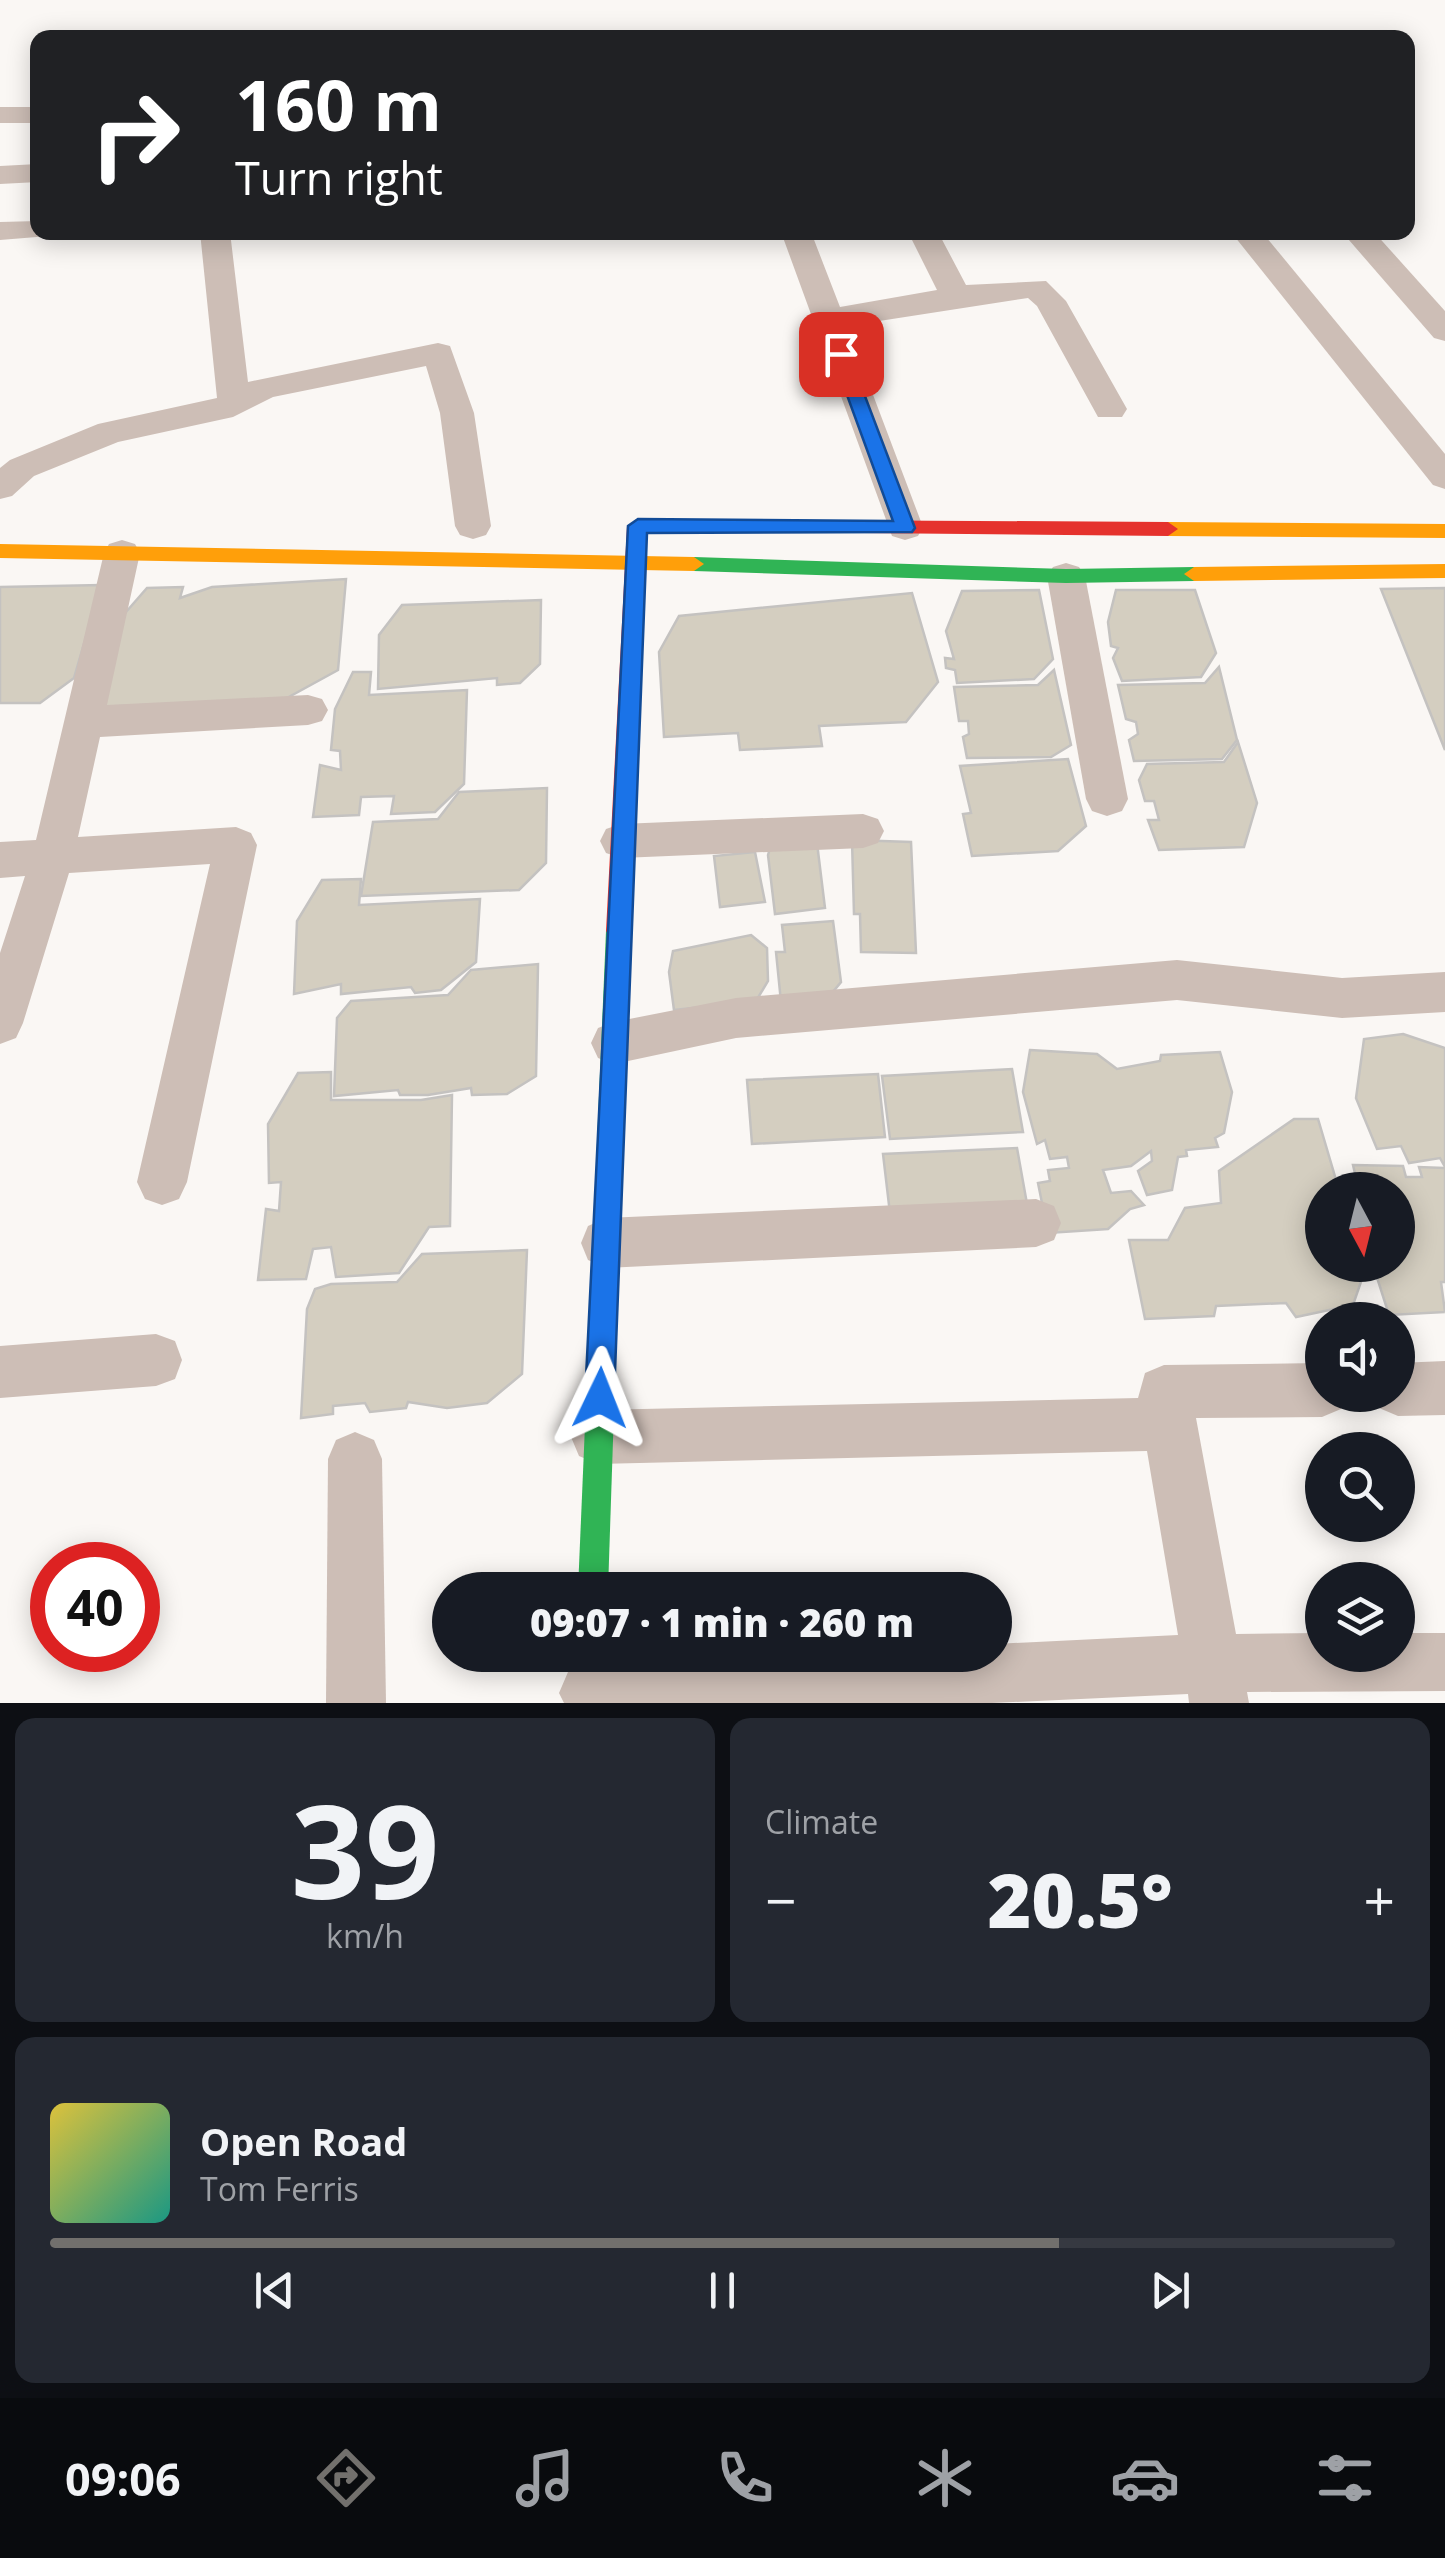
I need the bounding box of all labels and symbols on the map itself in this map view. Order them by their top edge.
pin [799,312,884,397]
north arrow [1305,1172,1415,1282]
position arrow [548,1346,652,1450]
speed limit sign: 40 [30,1542,160,1672]

